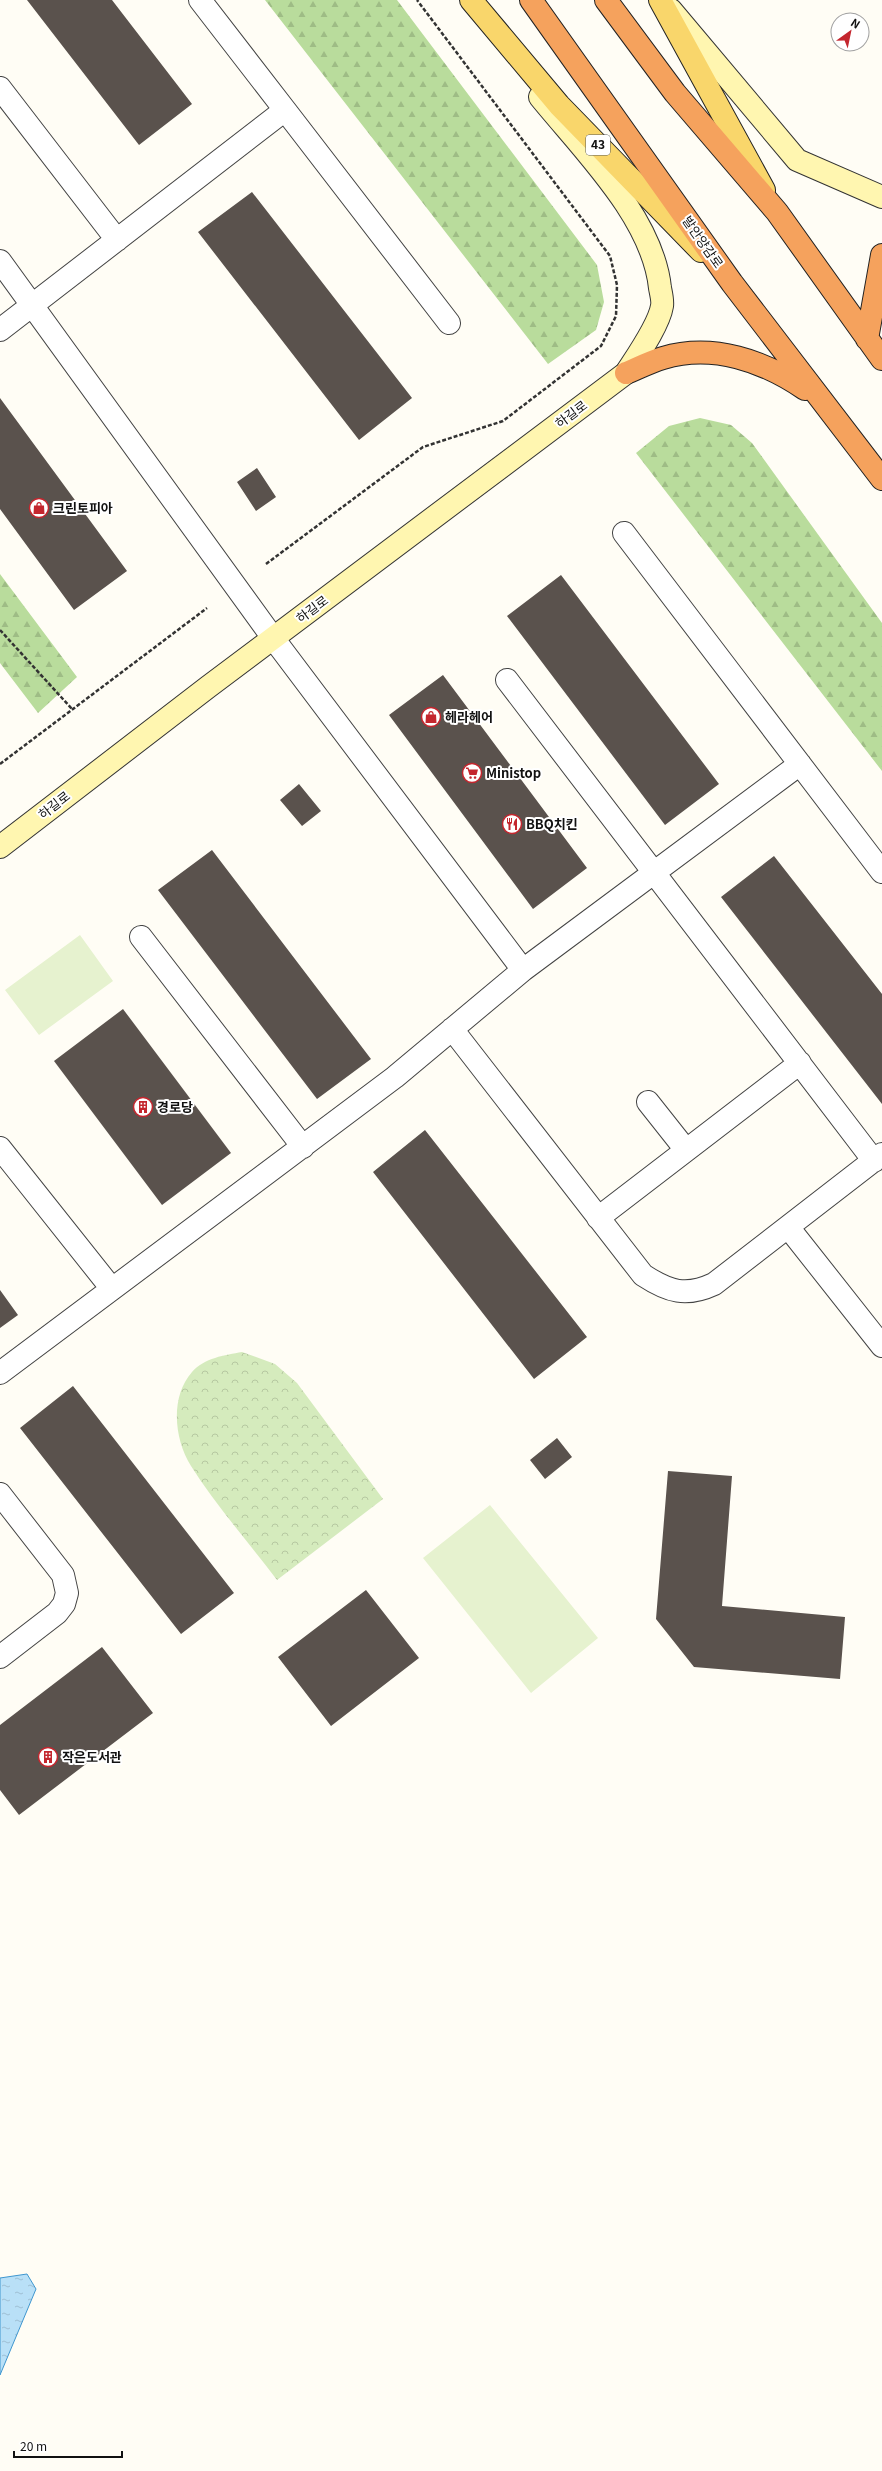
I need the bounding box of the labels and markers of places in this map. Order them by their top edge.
shop icon: 크린토피아 [28,497,50,519]
place label: 크린토피아 [53,498,113,517]
shop icon: 헤라헤어 [420,706,442,728]
place label: 헤라헤어 [445,707,493,726]
supermarket icon: Ministop [461,762,483,784]
place label: Ministop [486,763,541,782]
restaurant icon: BBQ치킨 [501,813,523,835]
place label: BBQ치킨 [526,814,578,833]
building icon: 경로당 [132,1096,154,1118]
place label: 경로당 [157,1097,193,1116]
building icon: 작은도서관 [37,1746,59,1768]
place label: 작은도서관 [62,1747,122,1766]

